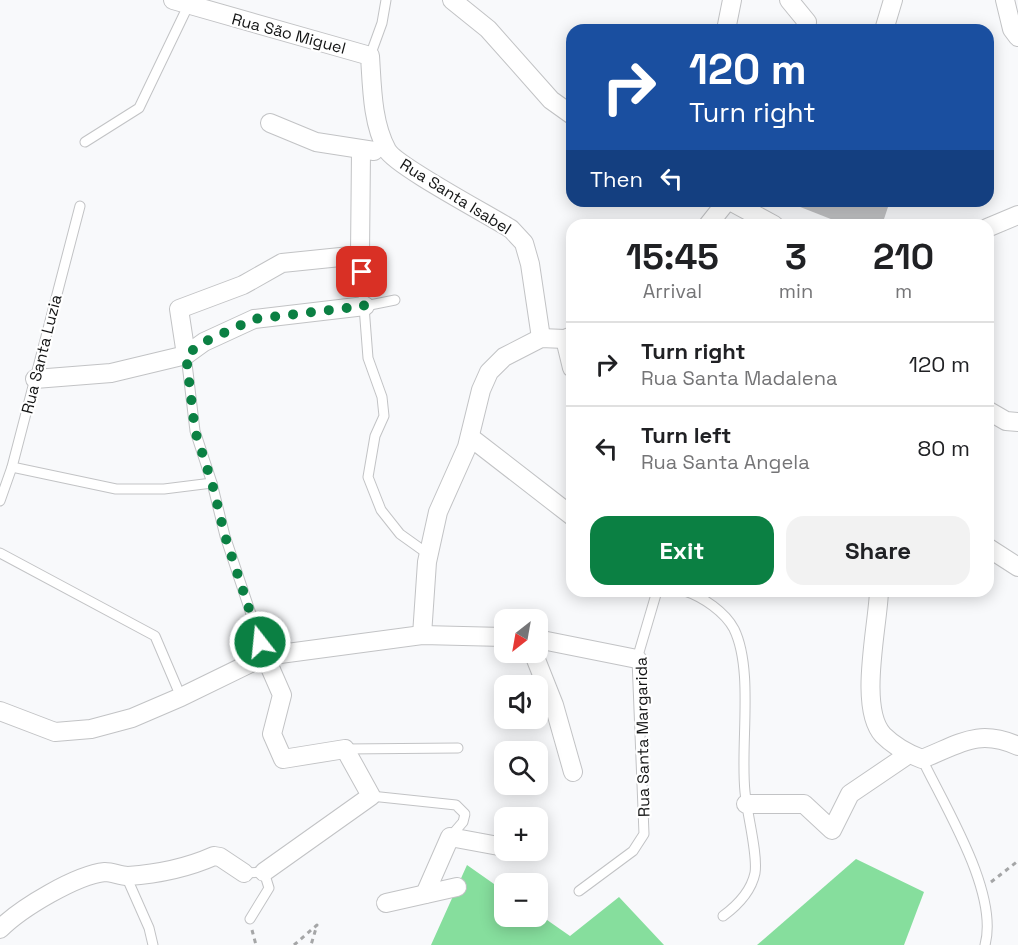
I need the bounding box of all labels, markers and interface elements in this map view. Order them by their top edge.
street label: Rua São Miguel [230,8,348,59]
text: 120 m [689,43,807,96]
icon: right [590,48,668,126]
text: Turn right [689,95,816,130]
street label: Rua Santa Isabel [396,154,515,239]
icon: left [655,162,688,195]
text: Then [590,165,643,193]
text: 15:45 [626,234,719,280]
text: 3 [785,234,807,280]
text: 210 [873,234,934,280]
pin [336,246,387,297]
icon: arrive [345,255,378,288]
text: Arrival [643,278,702,304]
text: min [779,278,813,304]
text: m [895,278,912,304]
street label: Rua Santa Luzia [17,292,66,416]
text: Turn right [641,337,746,365]
icon: right [590,348,623,381]
text: 120 m [909,350,970,378]
text: Rua Santa Madalena [641,365,837,391]
text: Turn left [641,421,731,449]
icon: left [590,432,623,465]
text: 80 m [918,434,970,462]
text: Rua Santa Angela [641,449,810,475]
button: Exit [590,516,774,585]
button: Share [786,516,970,585]
north arrow [494,609,548,663]
map controls [494,609,548,927]
position arrow [228,610,292,674]
street label: Rua Santa Margarida [631,657,654,817]
button: sound [494,675,548,729]
button: search [494,741,548,795]
button: + [494,807,548,861]
button: − [494,873,548,927]

